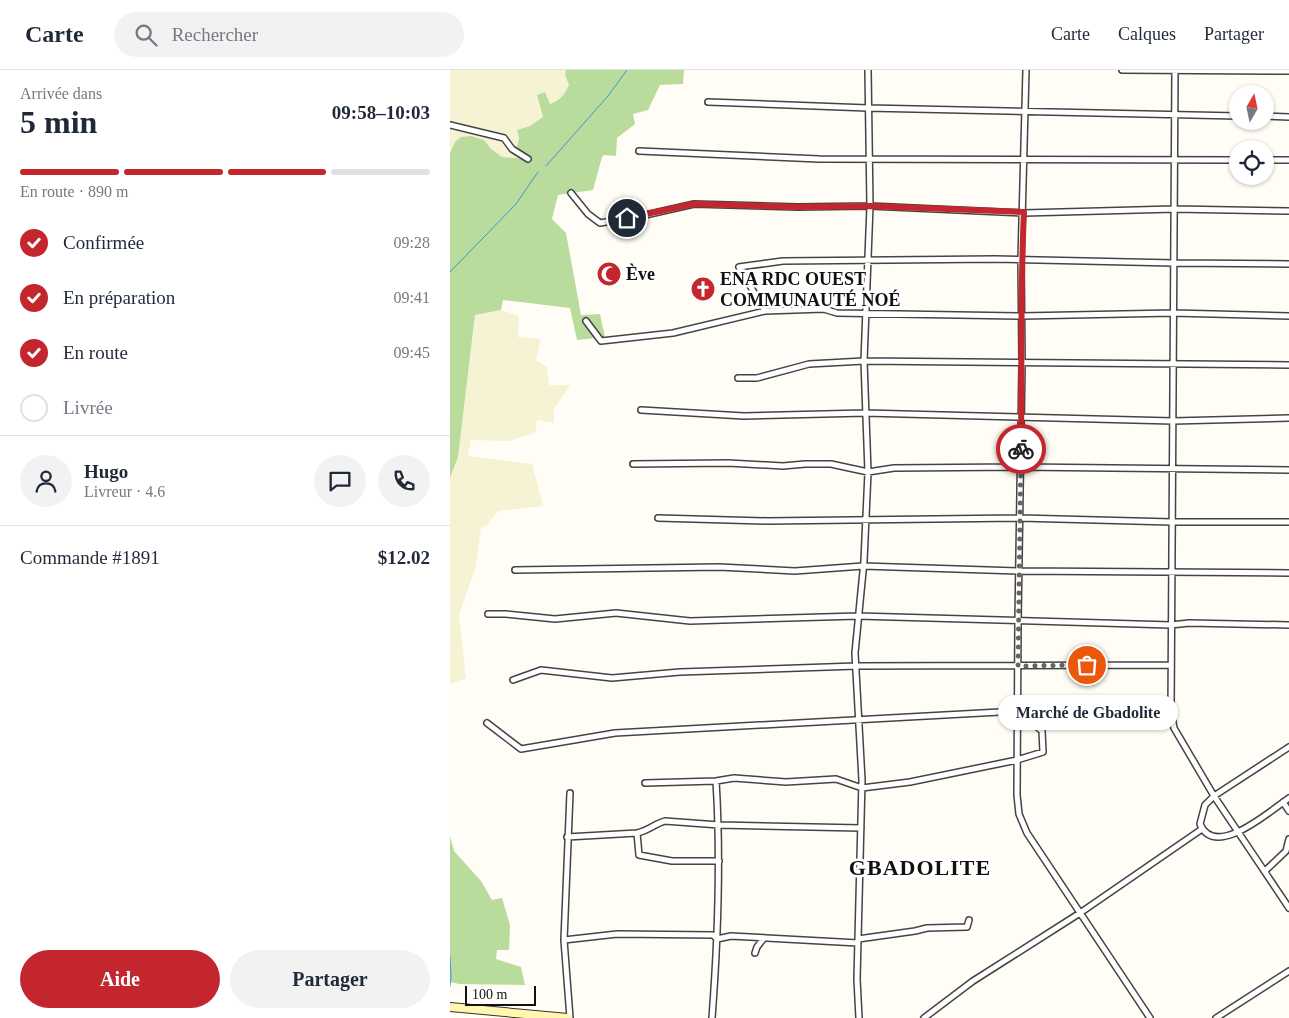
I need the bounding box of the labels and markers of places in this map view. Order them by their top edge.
pin [606,197,648,239]
mosque icon: Ève [596,261,622,287]
place label: Ève [626,263,655,284]
place label: ENA RDC OUEST COMMUNAUTÉ NOÉ [720,269,901,310]
church icon: ENA RDC OUEST COMMUNAUTÉ NOÉ [690,276,716,302]
pin [1066,644,1108,686]
callout: Marché de Gbadolite [997,695,1177,730]

